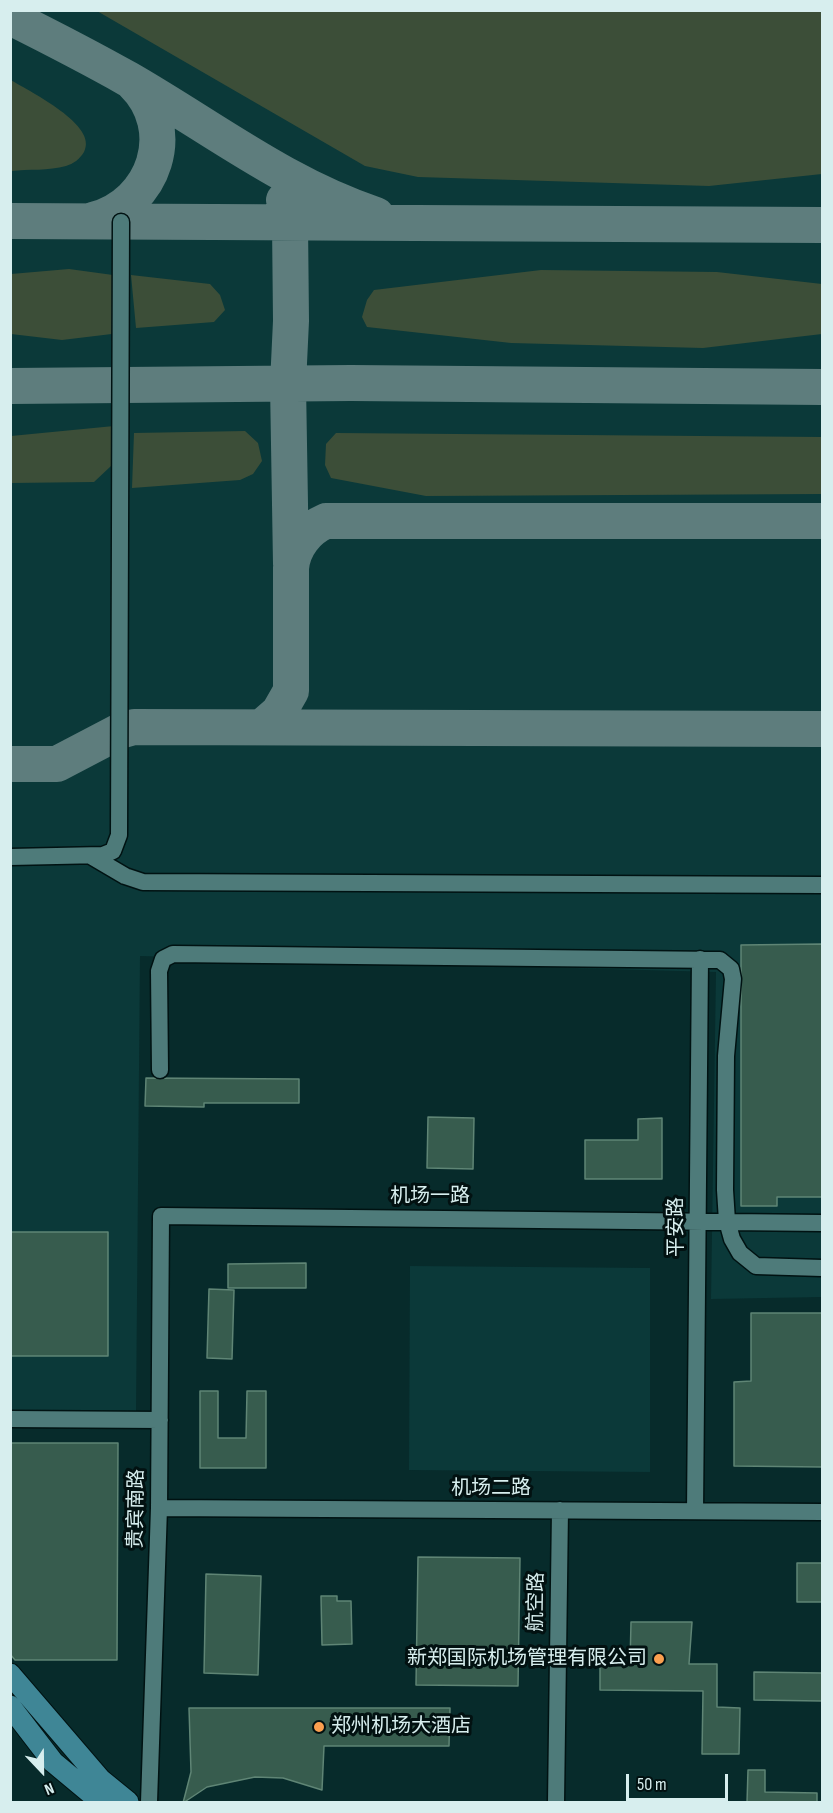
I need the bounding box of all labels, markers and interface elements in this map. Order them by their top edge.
street label: 机场一路 [390,1185,470,1209]
street label: 平安路 [665,1197,689,1257]
street label: 贵宾南路 [124,1469,150,1549]
street label: 机场二路 [451,1477,531,1501]
street label: 航空路 [524,1572,550,1632]
place label: 新郑国际机场管理有限公司 [407,1647,647,1671]
marker: 新郑国际机场管理有限公司 [652,1652,666,1666]
place label: 郑州机场大酒店 [331,1715,471,1739]
marker: 郑州机场大酒店 [312,1720,326,1734]
north arrow [12,1741,72,1801]
scale bar [629,1762,731,1800]
text: 50 m [637,1774,667,1795]
text: N [41,1778,56,1799]

